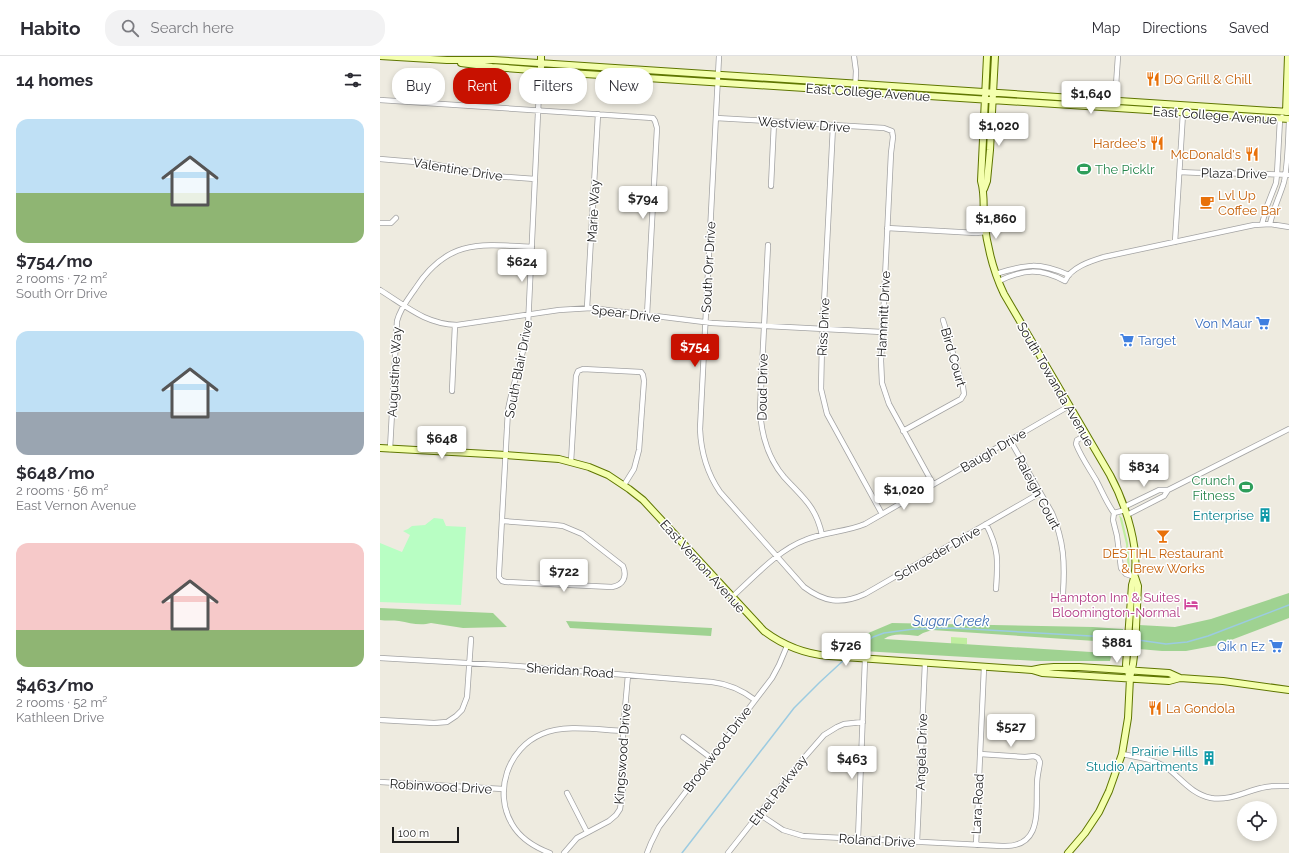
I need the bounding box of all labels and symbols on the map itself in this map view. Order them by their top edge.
restaurant icon: DQ Grill & Chill [1145,71,1161,87]
place label: DQ Grill & Chill [1164,72,1252,87]
street label: East College Avenue [805,81,931,104]
pin: $1,640 [1058,81,1124,115]
street label: East College Avenue [1152,104,1278,127]
pin: $1,020 [966,113,1032,147]
street label: Westview Drive [757,114,851,135]
restaurant icon: Hardee's [1149,135,1165,151]
place label: Hardee's [1093,136,1146,151]
restaurant icon: McDonald's [1244,146,1260,162]
place label: McDonald's [1171,147,1241,162]
street label: Valentine Drive [412,155,504,184]
sports icon: The Picklr [1076,161,1092,177]
place label: The Picklr [1095,162,1155,177]
street label: Plaza Drive [1201,165,1268,182]
street label: Marie Way [584,179,603,243]
pin: $794 [619,186,667,220]
place label: Lvl Up Coffee Bar [1218,188,1281,218]
cafe icon: Lvl Up Coffee Bar [1199,194,1215,210]
pin: $1,860 [963,206,1029,240]
street label: South Orr Drive [699,221,718,313]
pin: $624 [498,249,546,283]
street label: Hammitt Drive [874,270,893,358]
street label: Riss Drive [814,297,833,356]
street label: Spear Drive [591,302,662,325]
supermarket icon: Von Maur [1255,315,1271,331]
place label: Von Maur [1195,316,1252,331]
street label: South Blair Drive [502,319,535,419]
street label: South Towanda Avenue [1014,319,1097,449]
street label: Augustine Way [385,326,404,418]
street label: Bird Court [938,326,969,389]
supermarket icon: Target [1119,332,1135,348]
place label: Target [1138,333,1177,348]
pin: $754 [671,334,719,368]
street label: Doud Drive [754,353,771,421]
street label: Baugh Drive [958,425,1029,475]
pin: $648 [418,426,466,460]
street label: Raleigh Court [1012,453,1064,532]
pin: $834 [1120,454,1168,488]
place label: Crunch Fitness [1192,473,1235,503]
pin: $1,020 [871,477,937,511]
sports icon: Crunch Fitness [1238,479,1254,495]
building icon: Enterprise [1257,507,1273,523]
place label: Enterprise [1193,508,1254,523]
street label: East Vernon Avenue [657,517,749,616]
street label: Schroeder Drive [892,523,983,584]
bar icon: DESTIHL Restaurant & Brew Works [1155,528,1171,544]
place label: DESTIHL Restaurant & Brew Works [1102,546,1224,576]
pin: $722 [540,559,588,593]
place label: Hampton Inn & Suites Bloomington-Normal [1050,590,1180,620]
hotel icon: Hampton Inn & Suites Bloomington-Normal [1183,596,1199,612]
water label: Sugar Creek [911,613,990,629]
pin: $881 [1093,630,1141,664]
pin: $726 [822,633,870,667]
supermarket icon: Qik n Ez [1268,638,1284,654]
place label: Qik n Ez [1217,639,1265,654]
street label: Sheridan Road [526,660,614,681]
restaurant icon: La Gondola [1147,700,1163,716]
place label: La Gondola [1166,701,1235,716]
street label: Kingswood Drive [611,703,634,805]
street label: Brookwood Drive [680,703,755,795]
street label: Angela Drive [913,713,930,791]
pin: $527 [987,714,1035,748]
place label: Prairie Hills Studio Apartments [1086,744,1198,774]
pin: $463 [828,746,876,780]
building icon: Prairie Hills Studio Apartments [1201,750,1217,766]
street label: Ethel Parkway [746,752,810,828]
street label: Lara Road [968,773,987,835]
street label: Robinwood Drive [389,776,493,797]
scale bar [392,825,459,844]
street label: Roland Drive [838,831,916,850]

